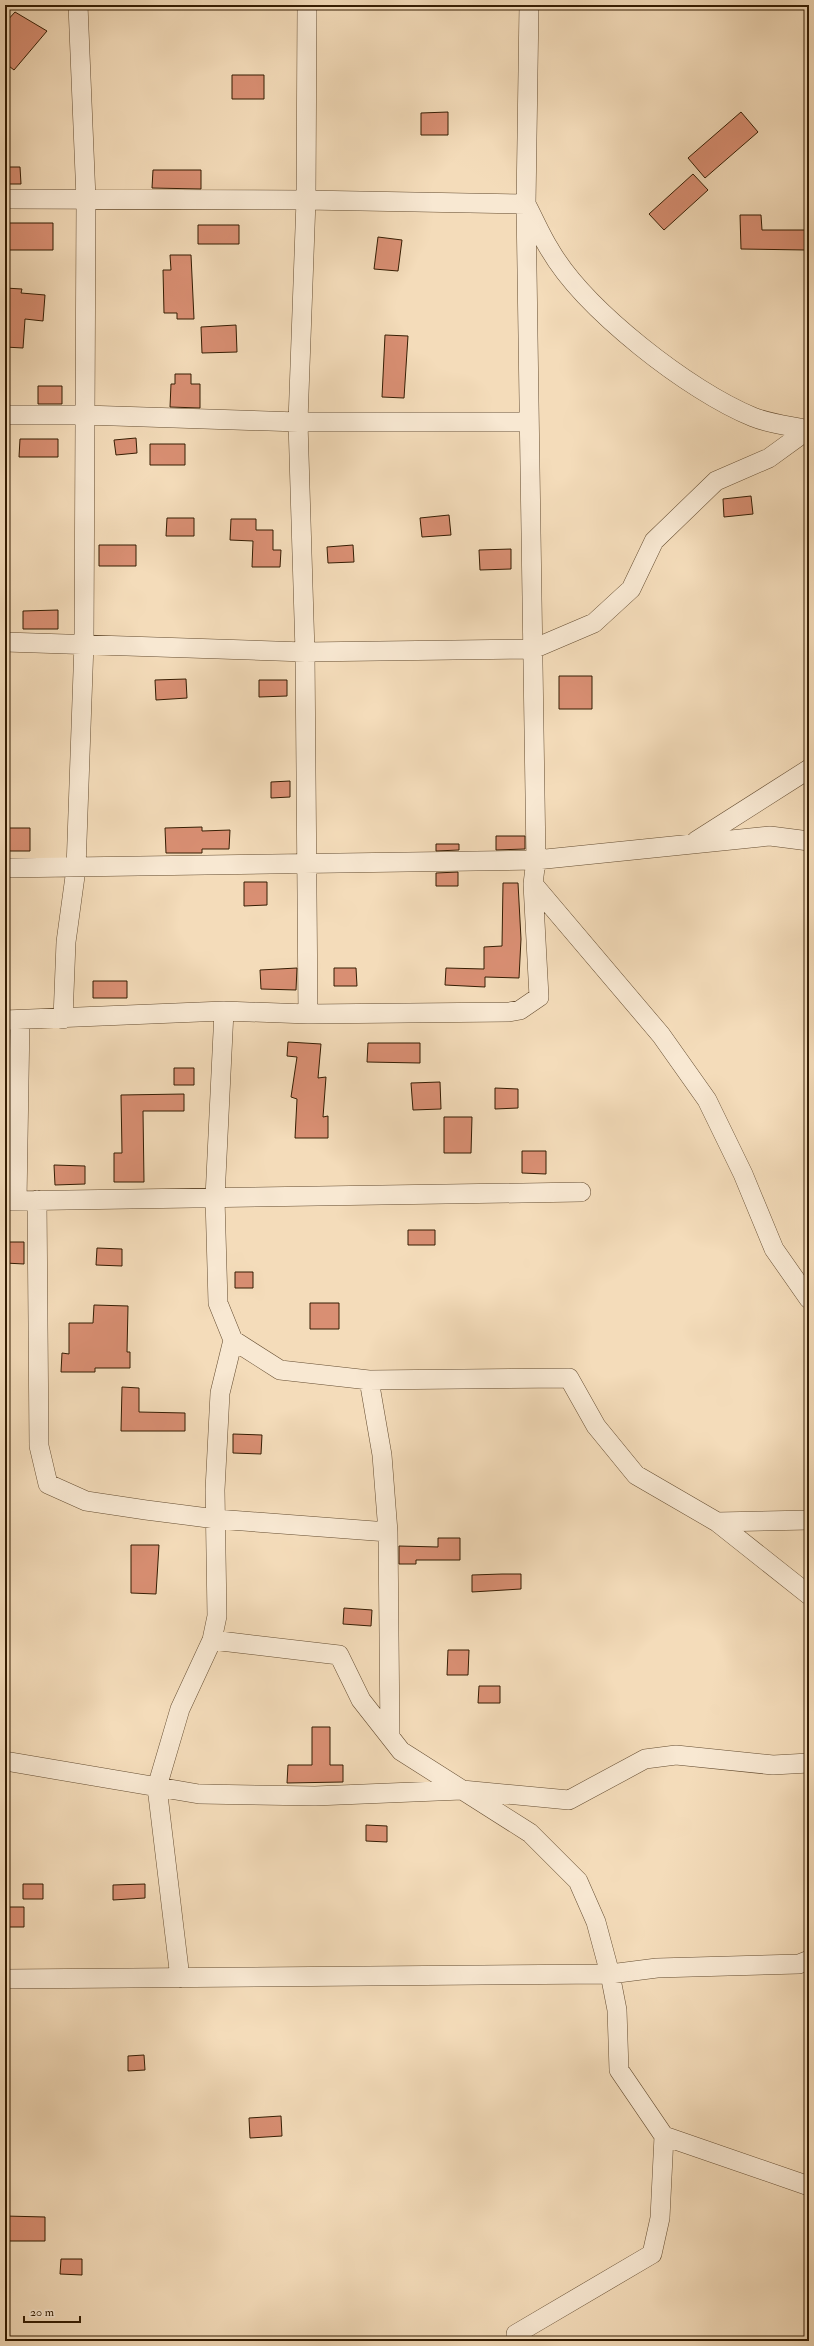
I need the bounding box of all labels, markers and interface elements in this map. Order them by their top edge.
scale bar [24,2298,80,2324]
text: 20 m [30,2305,55,2320]

